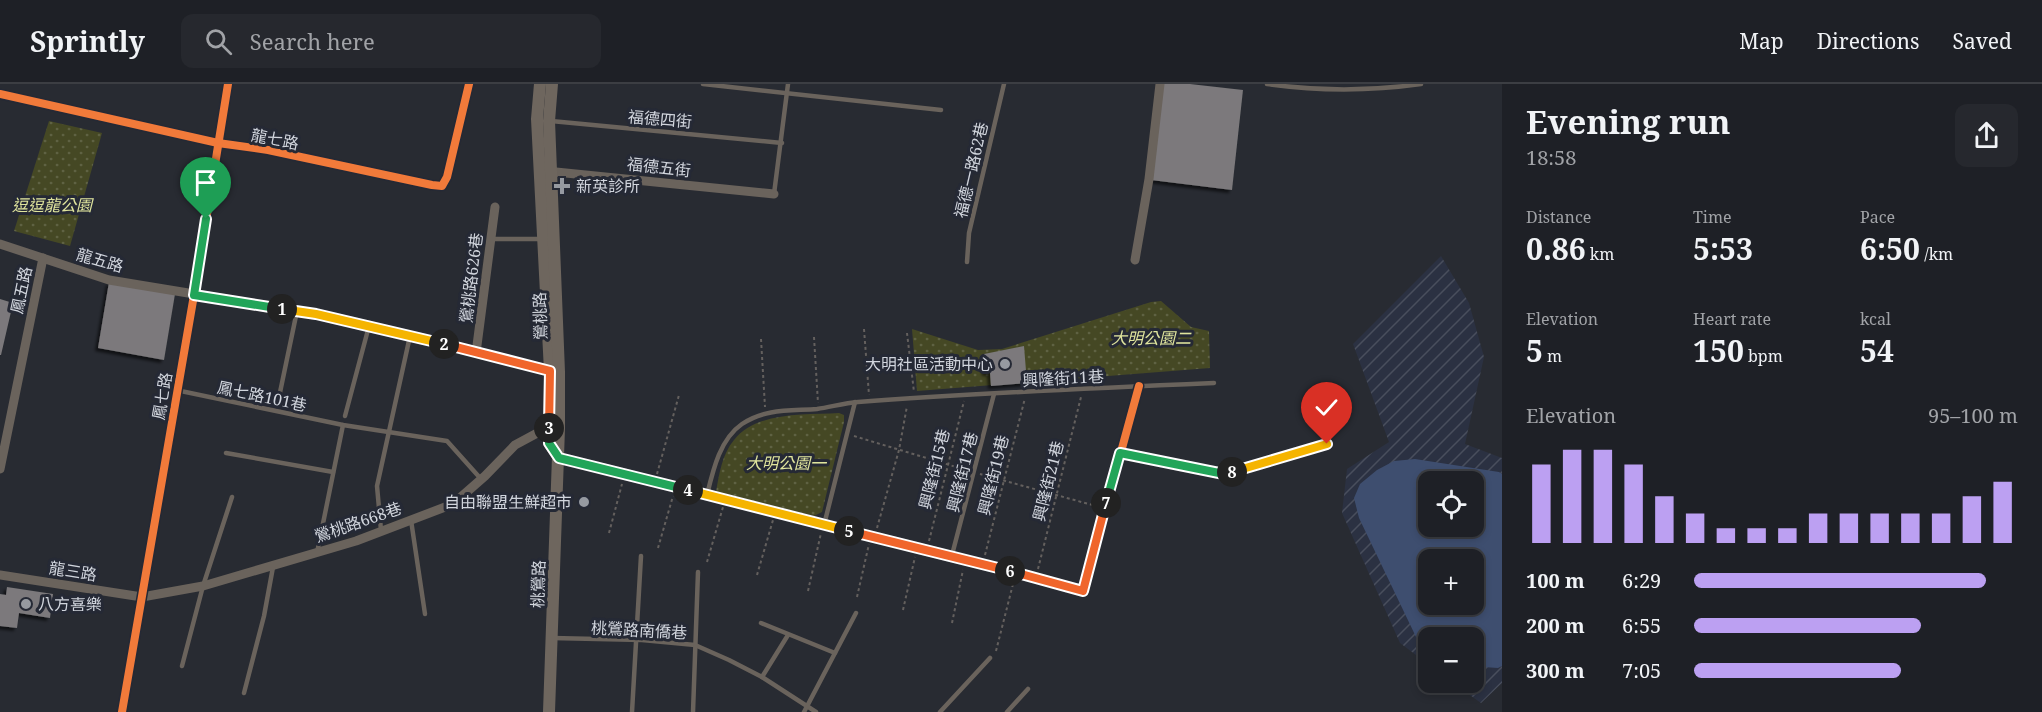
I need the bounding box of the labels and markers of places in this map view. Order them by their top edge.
pin [180,157,231,219]
place label: 新英診所 [576,175,640,197]
marker: 新英診所 [553,177,571,195]
pin: 1 [267,294,297,324]
pin: 2 [429,329,459,359]
place label: 大明社區活動中心 [865,353,993,375]
marker: 大明社區活動中心 [998,357,1012,371]
pin [1301,382,1352,444]
pin: 3 [534,413,564,443]
pin: 8 [1217,457,1247,487]
pin: 4 [673,475,703,505]
pin: 7 [1091,488,1121,518]
place label: 自由聯盟生鮮超市 [444,491,572,513]
marker: 自由聯盟生鮮超市 [577,495,591,509]
pin: 5 [834,516,864,546]
pin: 6 [995,556,1025,586]
place label: 八方喜樂 [38,593,102,615]
marker: 八方喜樂 [19,597,33,611]

